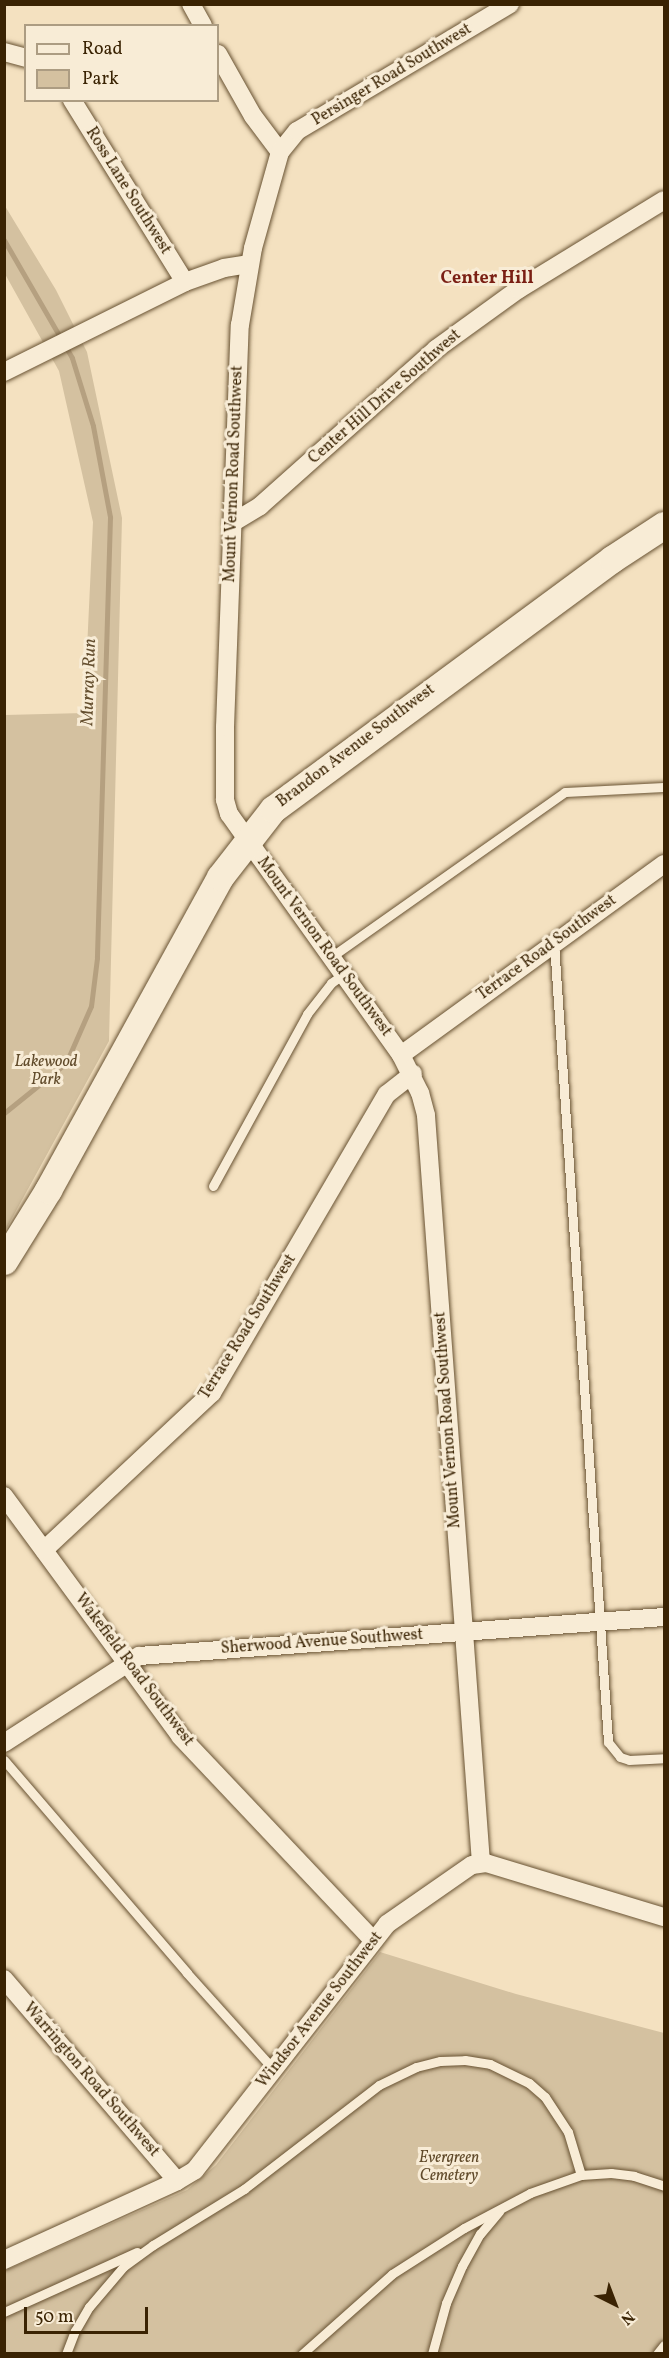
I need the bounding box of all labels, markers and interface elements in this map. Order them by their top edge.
street label: Persinger Road Southwest [309,20,475,130]
legend [24,24,219,102]
text: Road [82,37,123,62]
text: Park [82,67,119,92]
street label: Ross Lane Southwest [81,124,175,258]
district label: Center Hill [440,268,534,290]
street label: Center Hill Drive Southwest [305,326,465,468]
street label: Mount Vernon Road Southwest [221,365,247,583]
water label: Murray Run [78,638,102,726]
street label: Brandon Avenue Southwest [273,680,439,812]
street label: Mount Vernon Road Southwest [252,853,396,1041]
street label: Terrace Road Southwest [474,891,620,1005]
park label: Lakewood Park [15,1052,77,1090]
street label: Terrace Road Southwest [195,1251,301,1403]
street label: Mount Vernon Road Southwest [431,1311,465,1529]
street label: Wakefield Road Southwest [70,1590,198,1750]
street label: Sherwood Avenue Southwest [220,1625,424,1659]
street label: Windsor Avenue Southwest [253,1928,387,2092]
street label: Warrington Road Southwest [19,1999,163,2161]
park label: Evergreen Cemetery [419,2148,479,2186]
north arrow [585,2274,645,2334]
scale bar [27,2295,152,2333]
text: 50 m [35,2305,74,2330]
text: N [615,2305,639,2329]

